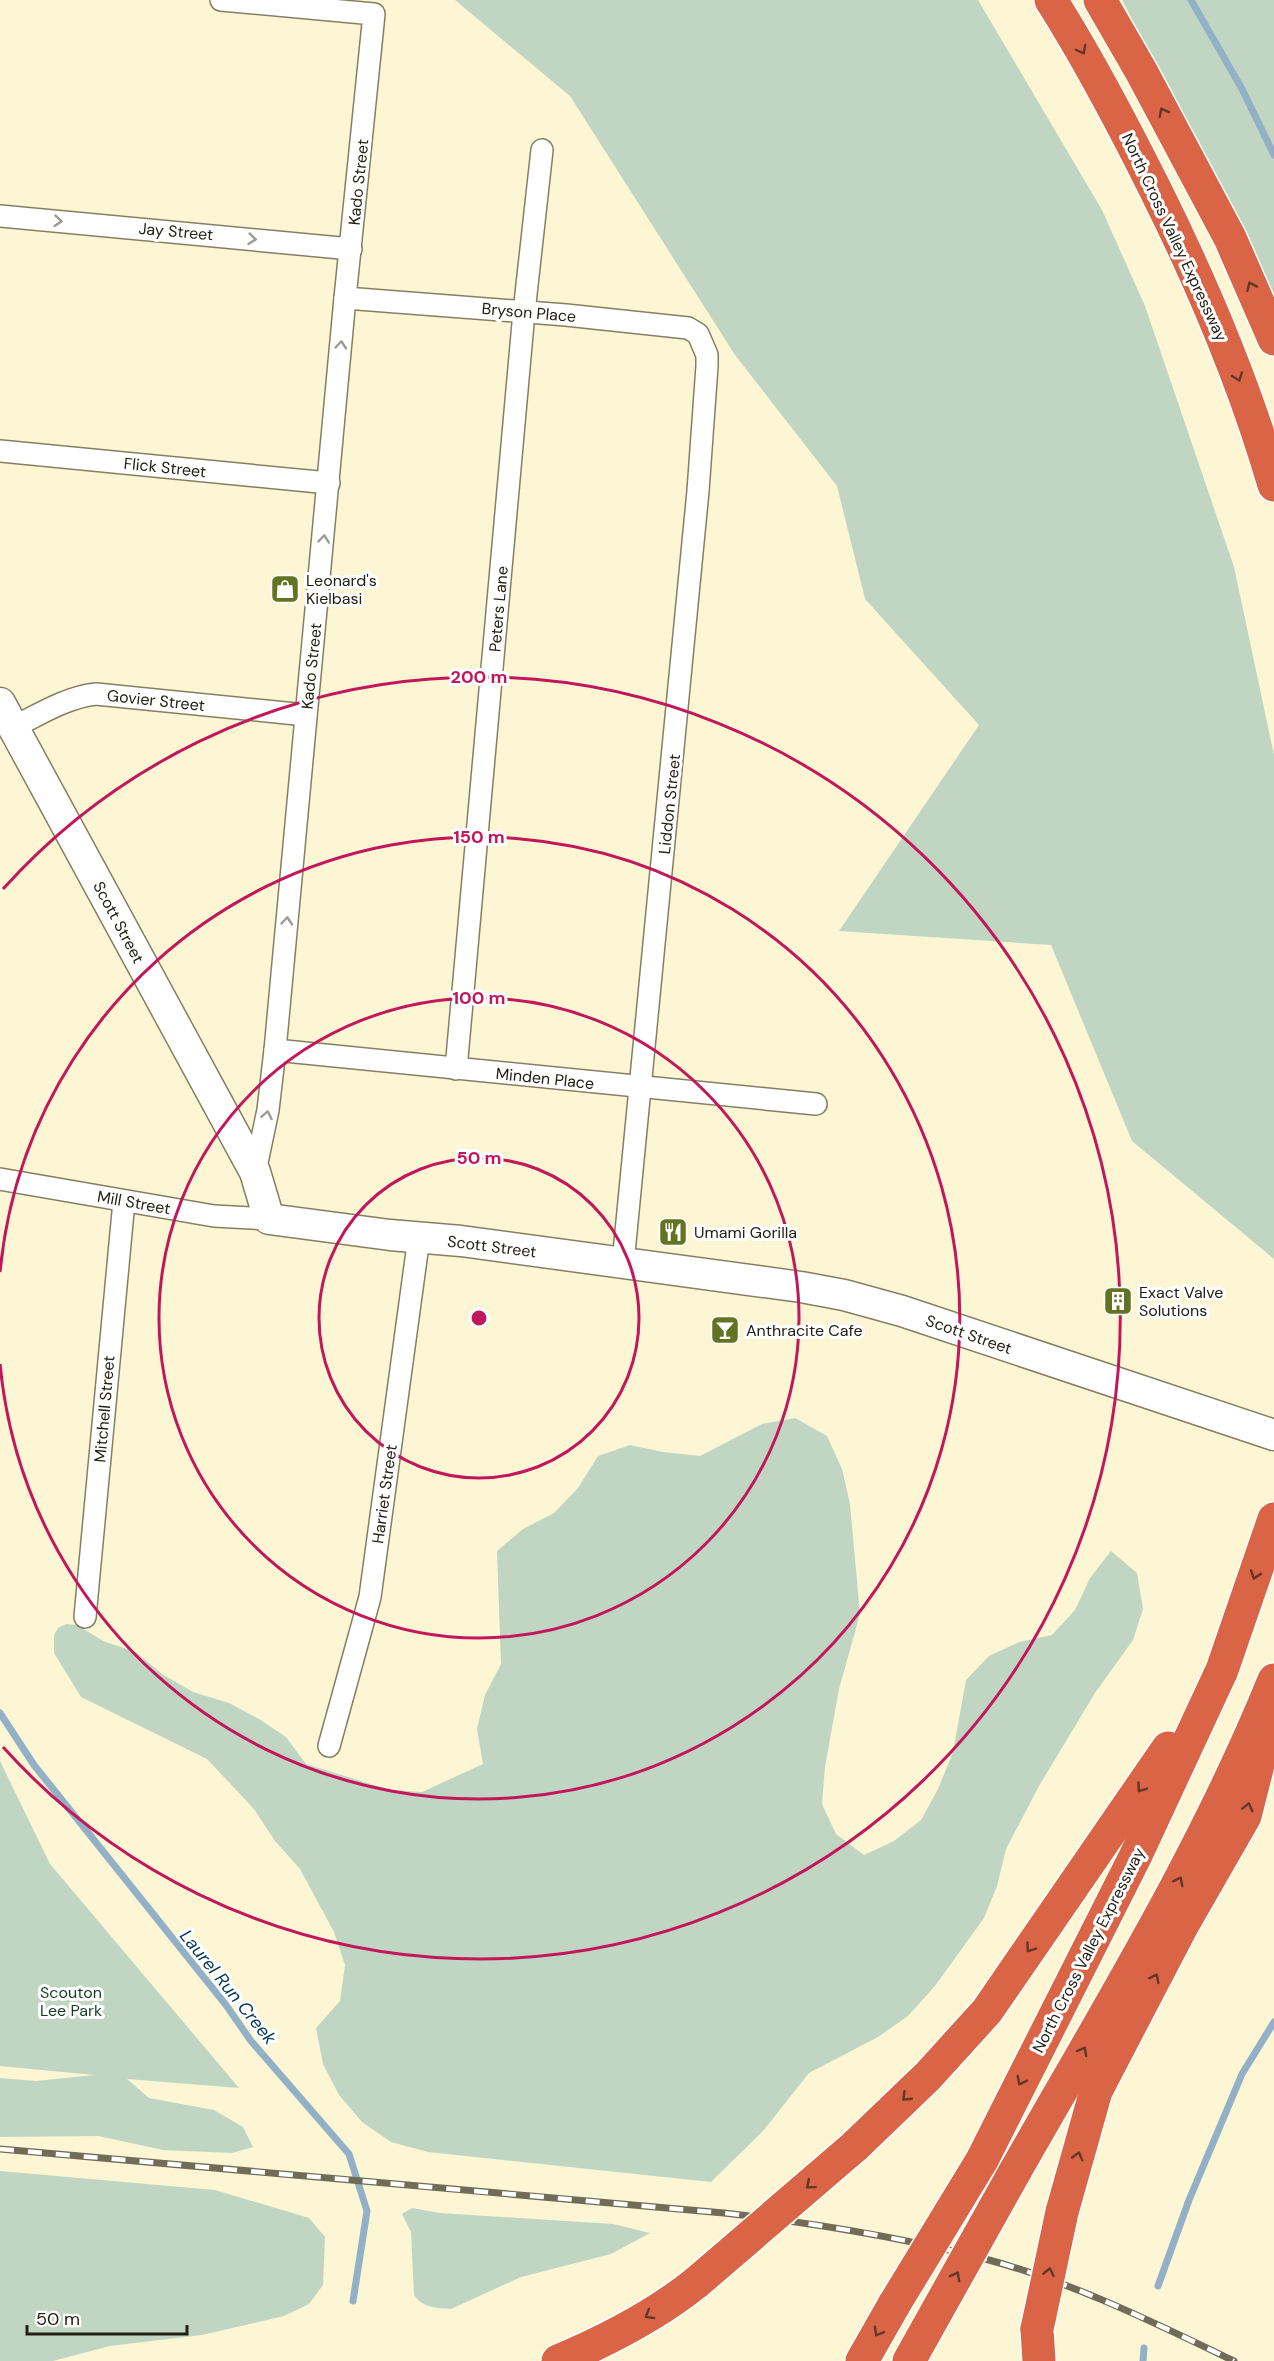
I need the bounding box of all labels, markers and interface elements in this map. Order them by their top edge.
one-way arrow [1075,44,1086,54]
one-way arrow [1159,107,1170,118]
street label: North Cross Valley Expressway [1117,130,1232,345]
street label: Kado Street [344,138,373,226]
one-way arrow [54,214,63,227]
street label: Jay Street [138,218,214,245]
one-way arrow [248,232,257,245]
one-way arrow [1246,281,1258,292]
street label: Bryson Place [481,298,577,327]
one-way arrow [334,340,347,349]
one-way arrow [1231,371,1243,382]
street label: Flick Street [123,453,207,482]
one-way arrow [317,534,329,544]
street label: Peters Lane [484,565,513,653]
place label: Leonard's Kielbasi [306,570,377,609]
shop icon: Leonard's Kielbasi [269,573,301,605]
street label: Kado Street [297,622,326,710]
text: 200 m [451,665,507,689]
street label: Govier Street [106,685,206,716]
street label: Liddon Street [654,753,685,855]
text: 150 m [453,825,505,849]
street label: Scott Street [88,878,149,967]
one-way arrow [280,917,293,926]
text: 100 m [452,986,506,1010]
street label: Minden Place [495,1063,595,1094]
one-way arrow [260,1110,273,1120]
text: 50 m [456,1146,502,1170]
street label: Mill Street [96,1186,172,1219]
restaurant icon: Umami Gorilla [657,1216,689,1248]
place label: Umami Gorilla [694,1222,797,1243]
street label: Scott Street [446,1231,538,1262]
place label: Exact Valve Solutions [1139,1282,1223,1321]
building icon: Exact Valve Solutions [1102,1285,1134,1317]
centre of rings [469,1308,489,1328]
street label: Scott Street [923,1310,1015,1359]
bar icon: Anthracite Cafe [709,1314,741,1346]
place label: Anthracite Cafe [746,1320,863,1341]
street label: Mitchell Street [89,1355,120,1464]
street label: Harriet Street [367,1443,402,1545]
one-way arrow [1250,1569,1262,1579]
one-way arrow [1137,1781,1148,1792]
one-way arrow [1240,1802,1253,1812]
street label: North Cross Valley Expressway [1027,1844,1149,2056]
one-way arrow [1171,1877,1183,1888]
water label: Laurel Run Creek [174,1925,282,2050]
one-way arrow [1026,1942,1037,1953]
one-way arrow [1148,1974,1159,1984]
park label: Scouton Lee Park [40,1982,102,2021]
one-way arrow [1076,2047,1087,2058]
one-way arrow [1017,2075,1029,2086]
one-way arrow [902,2090,913,2101]
one-way arrow [1071,2151,1083,2162]
one-way arrow [806,2178,817,2189]
one-way arrow [1042,2267,1055,2277]
one-way arrow [949,2272,960,2282]
scale bar [27,2298,188,2336]
text: 50 m [36,2307,80,2331]
one-way arrow [645,2308,655,2320]
one-way arrow [874,2326,885,2336]

